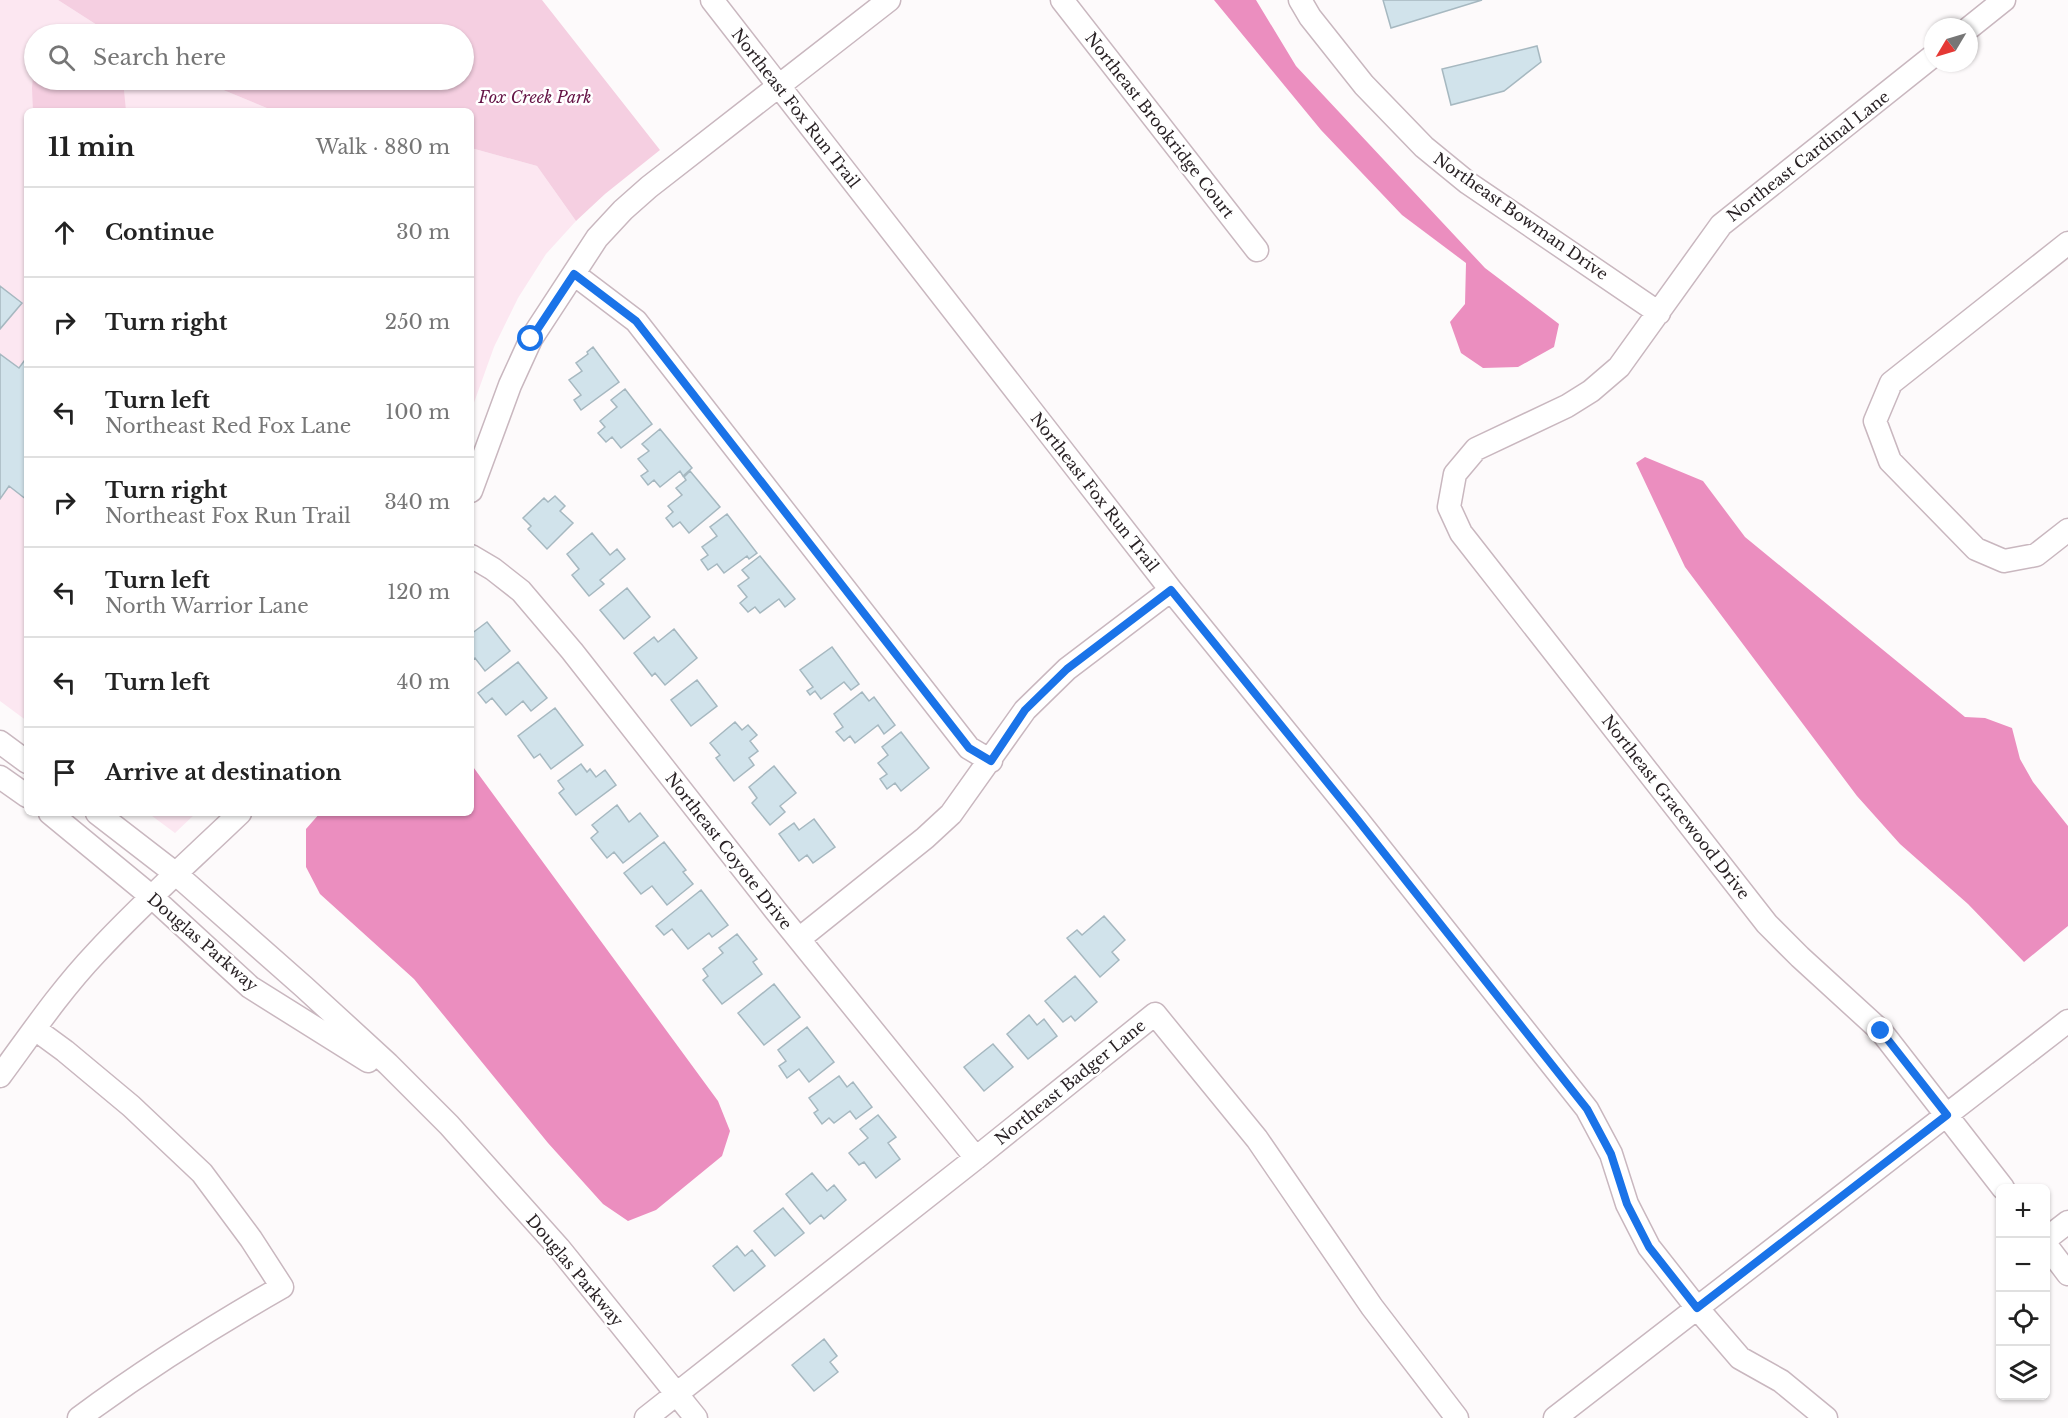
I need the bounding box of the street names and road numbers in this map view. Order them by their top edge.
street label: Northeast Fox Run Trail [728,24,864,192]
street label: Northeast Brookridge Court [1081,28,1239,222]
street label: Northeast Cardinal Lane [1723,86,1893,226]
street label: Northeast Bowman Drive [1430,148,1612,284]
street label: Northeast Fox Run Trail [1027,408,1163,576]
street label: Northeast Gracewood Drive [1598,711,1754,903]
street label: Northeast Coyote Drive [661,768,797,934]
street label: Douglas Parkway [144,888,263,996]
street label: Northeast Badger Lane [991,1015,1149,1149]
street label: Douglas Parkway [522,1210,628,1331]

